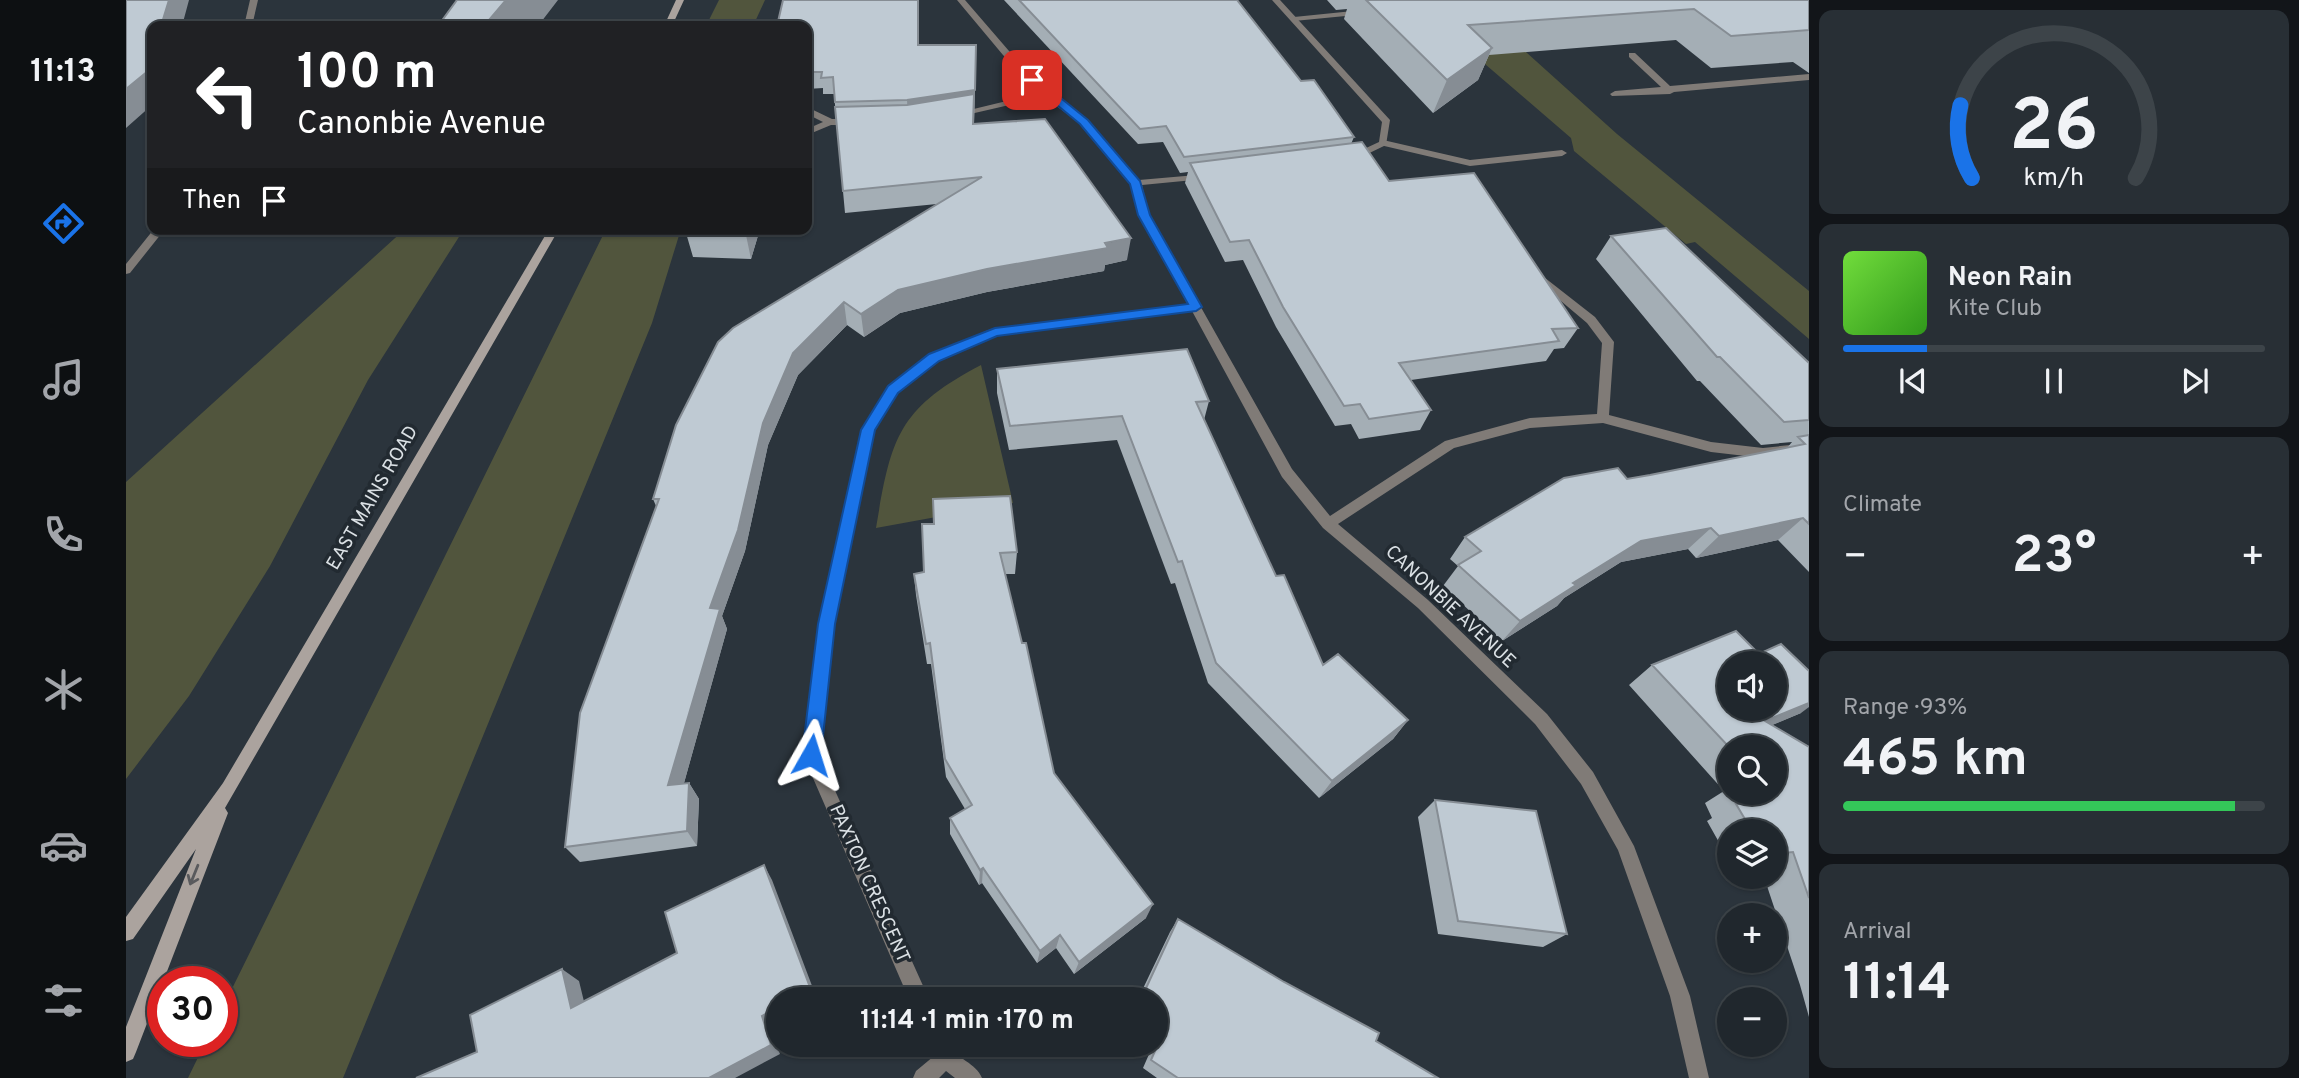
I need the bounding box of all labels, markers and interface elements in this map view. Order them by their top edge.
text: 100 m [297,44,436,106]
icon: left [182,49,273,140]
pin [1002,50,1062,110]
text: 11:13 [30,53,96,93]
icon: arrive [1013,61,1051,99]
text: 26 [2009,84,2099,176]
text: Canonbie Avenue [297,105,546,145]
text: km/h [2024,163,2084,195]
icon: arrive [255,182,293,220]
text: Then [182,185,241,218]
icon: directions [39,199,88,248]
text: Neon Rain [1948,262,2073,295]
text: Kite Club [1948,295,2042,324]
icon: music [39,355,88,404]
icon: previous [1894,362,1932,400]
icon: pause [2035,362,2073,400]
icon: next [2176,362,2214,400]
street label: EAST MAINS ROAD [322,421,424,575]
text: Climate [1843,491,1922,520]
icon: phone [39,510,88,559]
text: 23° [2012,525,2096,591]
text: − [1843,534,1868,583]
text: + [2240,534,2265,583]
street label: CANONBIE AVENUE [1380,540,1520,674]
map controls [1717,651,1787,1057]
button: sound [1717,651,1787,721]
icon: climate [39,665,88,714]
text: Range · 93% [1843,694,1967,723]
position arrow [774,718,848,792]
text: 465 km [1843,728,2028,794]
button: search [1717,735,1787,805]
street label: PAXTON CRESCENT [823,801,915,967]
button: layers [1717,819,1787,889]
icon: car [39,821,88,870]
one-way arrow [186,863,199,885]
button: + [1717,903,1787,973]
text: Arrival [1843,918,1912,947]
text: 11:14 [1843,952,1952,1018]
speed limit sign: 30 [147,966,238,1057]
icon: filters [39,976,88,1025]
button: − [1717,987,1787,1057]
text: 11:14 · 1 min · 170 m [860,1005,1074,1038]

